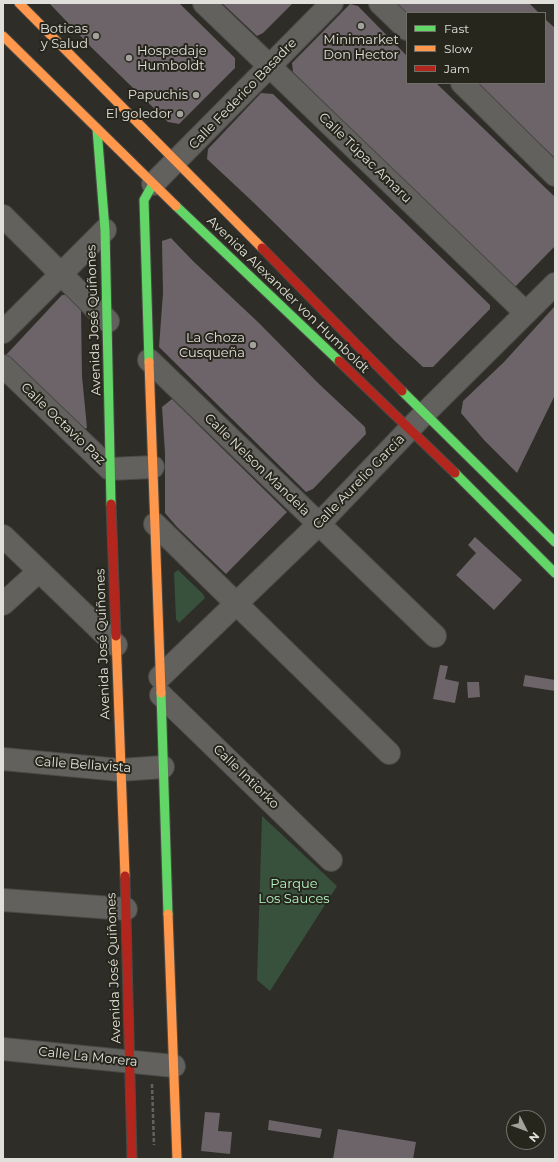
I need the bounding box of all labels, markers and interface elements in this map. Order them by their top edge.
legend [406,12,546,84]
place label: Boticas y Salud [40,21,88,52]
marker: Minimarket Don Hector [356,21,366,31]
text: Fast [444,21,469,36]
marker: Boticas y Salud [91,31,101,41]
place label: Minimarket Don Hector [323,32,399,63]
street label: Calle Federico Basadre [186,35,300,153]
text: Slow [444,41,473,56]
place label: Hospedaje Humboldt [137,43,207,74]
marker: Hospedaje Humboldt [124,53,134,63]
text: Jam [444,61,470,76]
place label: Papuchis [128,87,188,103]
marker: Papuchis [191,90,201,100]
place label: El goledor [106,106,172,122]
marker: El goledor [175,109,185,119]
street label: Calle Túpac Amaru [315,110,415,206]
street label: Avenida Alexander von Humboldt [204,213,372,377]
street label: Avenida José Quiñones [84,244,104,396]
place label: La Choza Cusqueña [179,330,245,361]
marker: La Choza Cusqueña [248,340,258,350]
street label: Calle Octavio Paz [17,380,109,468]
street label: Calle Nelson Mandela [201,411,313,519]
street label: Calle Aurelio García [310,431,408,533]
street label: Avenida José Quiñones [93,568,113,720]
street label: Calle Intiorko [210,742,282,812]
street label: Calle Bellavista [34,754,132,776]
park label: Parque Los Sauces [258,876,330,907]
street label: Avenida José Quiñones [104,892,124,1044]
street label: Calle La Morera [38,1044,138,1070]
north arrow [506,1110,546,1150]
text: N [526,1129,542,1145]

